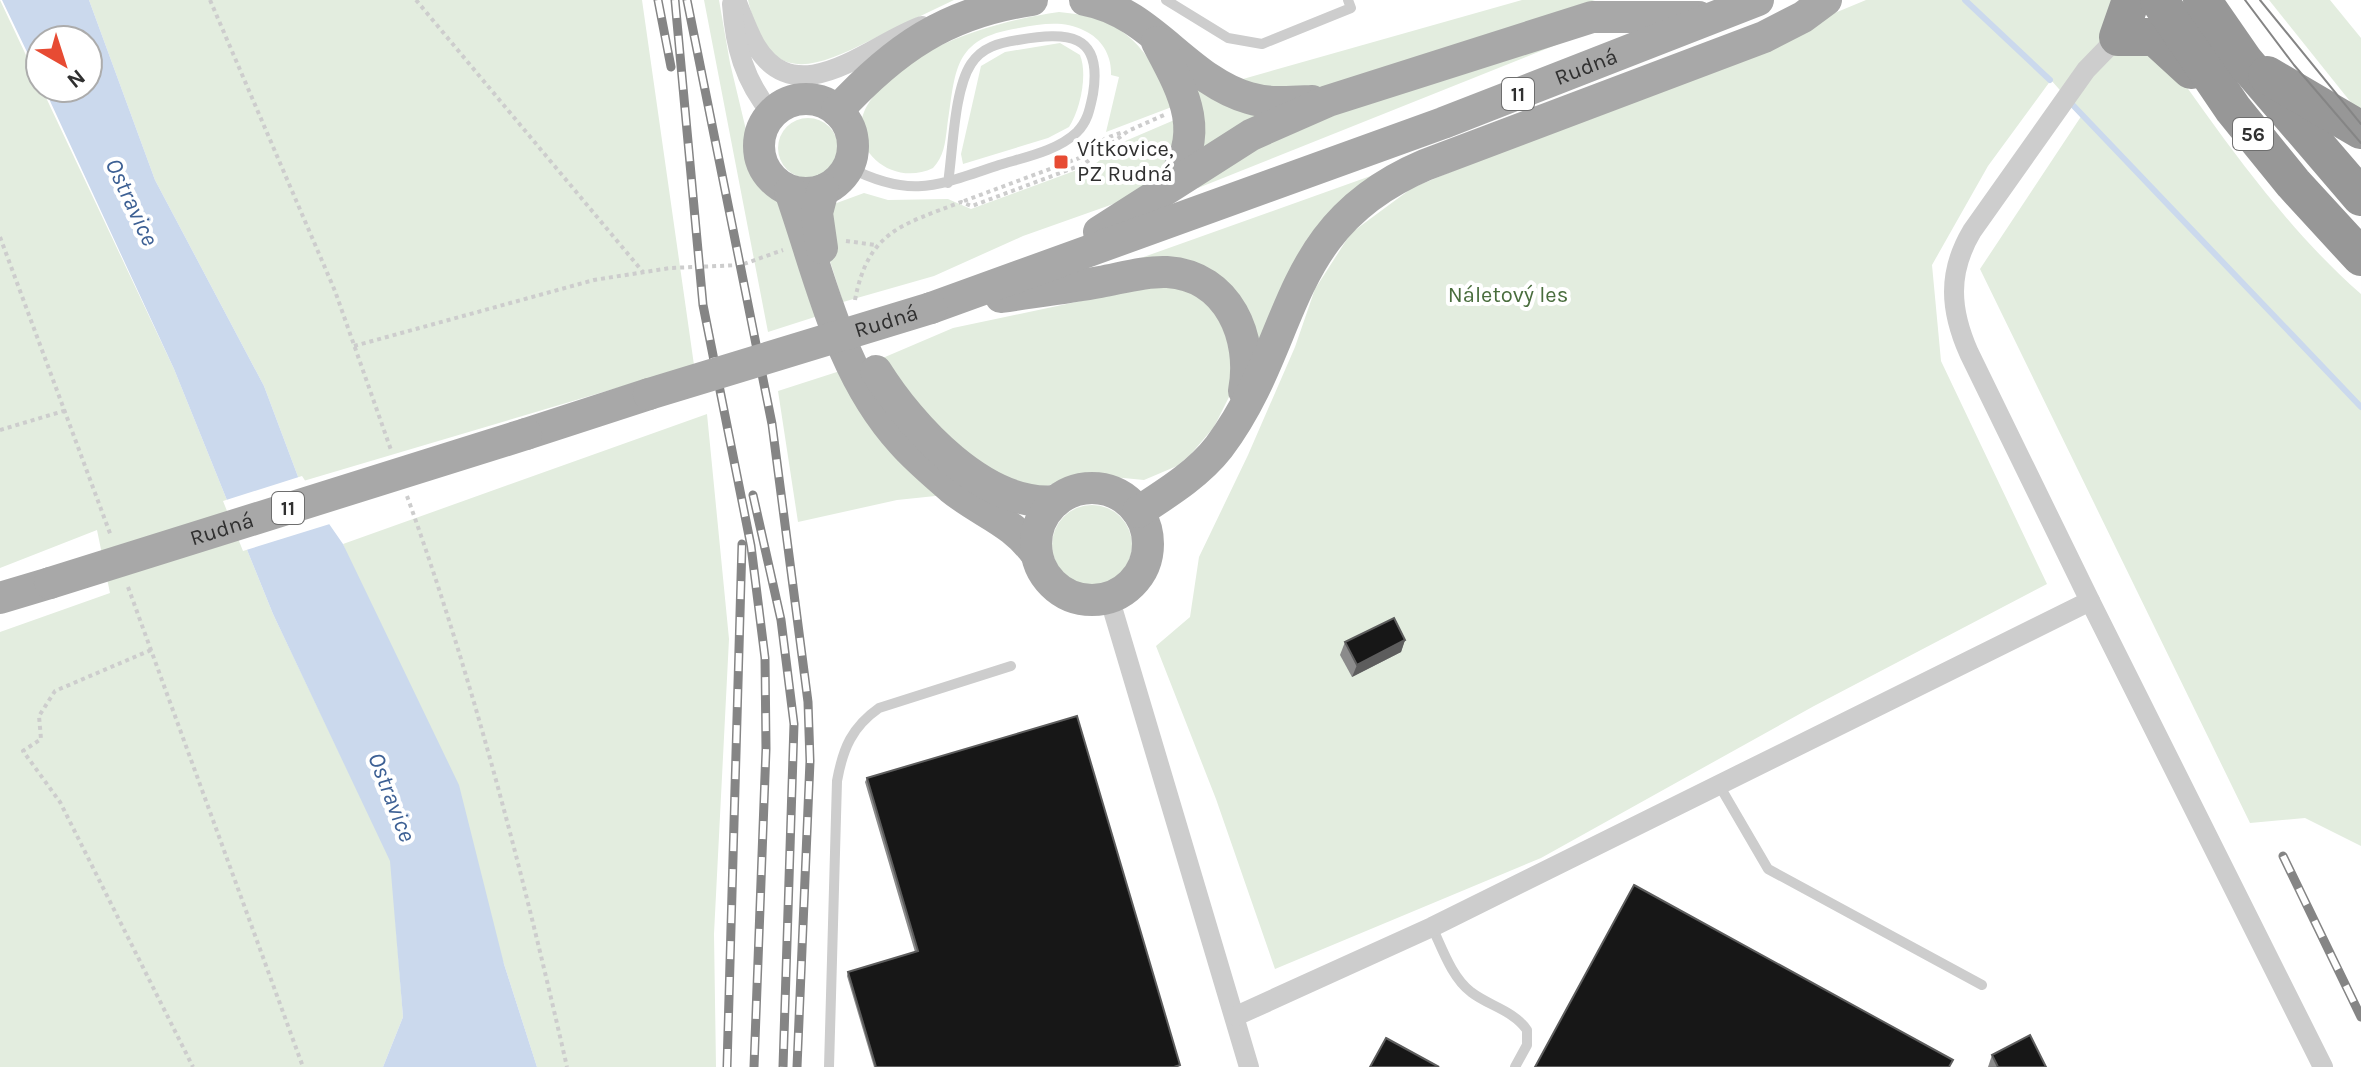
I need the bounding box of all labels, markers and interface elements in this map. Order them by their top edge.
north arrow [24,24,104,104]
street label: Rudná [1551,43,1621,91]
text: N [62,64,90,94]
road number: 11 [1502,78,1534,110]
road number: 56 [2233,118,2273,150]
place label: Vítkovice, PZ Rudná [1077,136,1173,187]
marker: Vítkovice, PZ Rudná [1052,153,1070,171]
water label: Ostravice [100,154,164,250]
park label: Náletový les [1448,282,1568,308]
street label: Rudná [851,300,921,344]
road number: 11 [272,492,304,524]
street label: Rudná [187,507,257,551]
water label: Ostravice [362,748,422,846]

